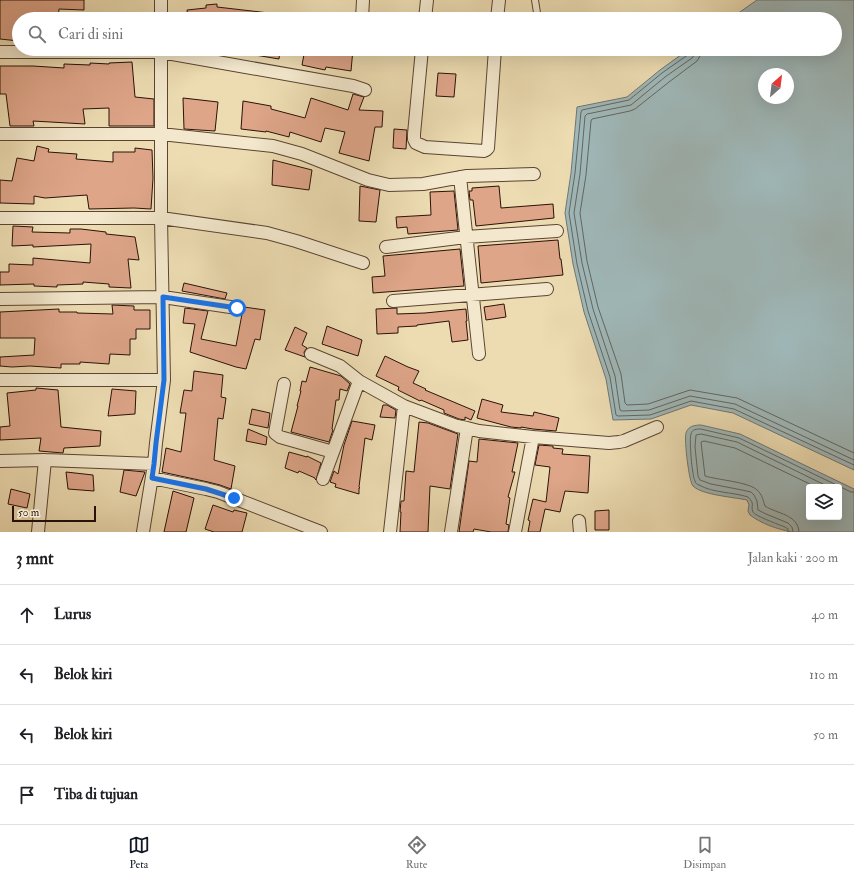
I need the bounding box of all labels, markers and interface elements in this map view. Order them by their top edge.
search box [12,12,842,56]
icon: search [26,23,48,45]
text: Cari di sini [58,25,123,44]
north arrow [758,68,794,104]
route start [228,299,246,317]
map controls [806,484,842,520]
button: layers [806,484,842,520]
route end [225,489,243,507]
scale bar [12,504,96,523]
text: 50 m [18,506,39,519]
text: 3 mnt [16,548,53,569]
text: Jalan kaki · 200 m [748,550,838,566]
icon: ahead [16,604,38,626]
text: Lurus [54,605,91,624]
text: 40 m [812,607,838,623]
icon: left [16,664,38,686]
text: Belok kiri [54,665,112,684]
text: 110 m [809,667,838,683]
icon: left [16,724,38,746]
text: Belok kiri [54,725,112,744]
text: 50 m [813,727,838,743]
icon: arrive [16,784,38,806]
text: Tiba di tujuan [54,785,138,804]
tab: Peta [128,834,150,871]
tab: Rute [406,834,428,871]
tab: Disimpan [683,834,726,871]

